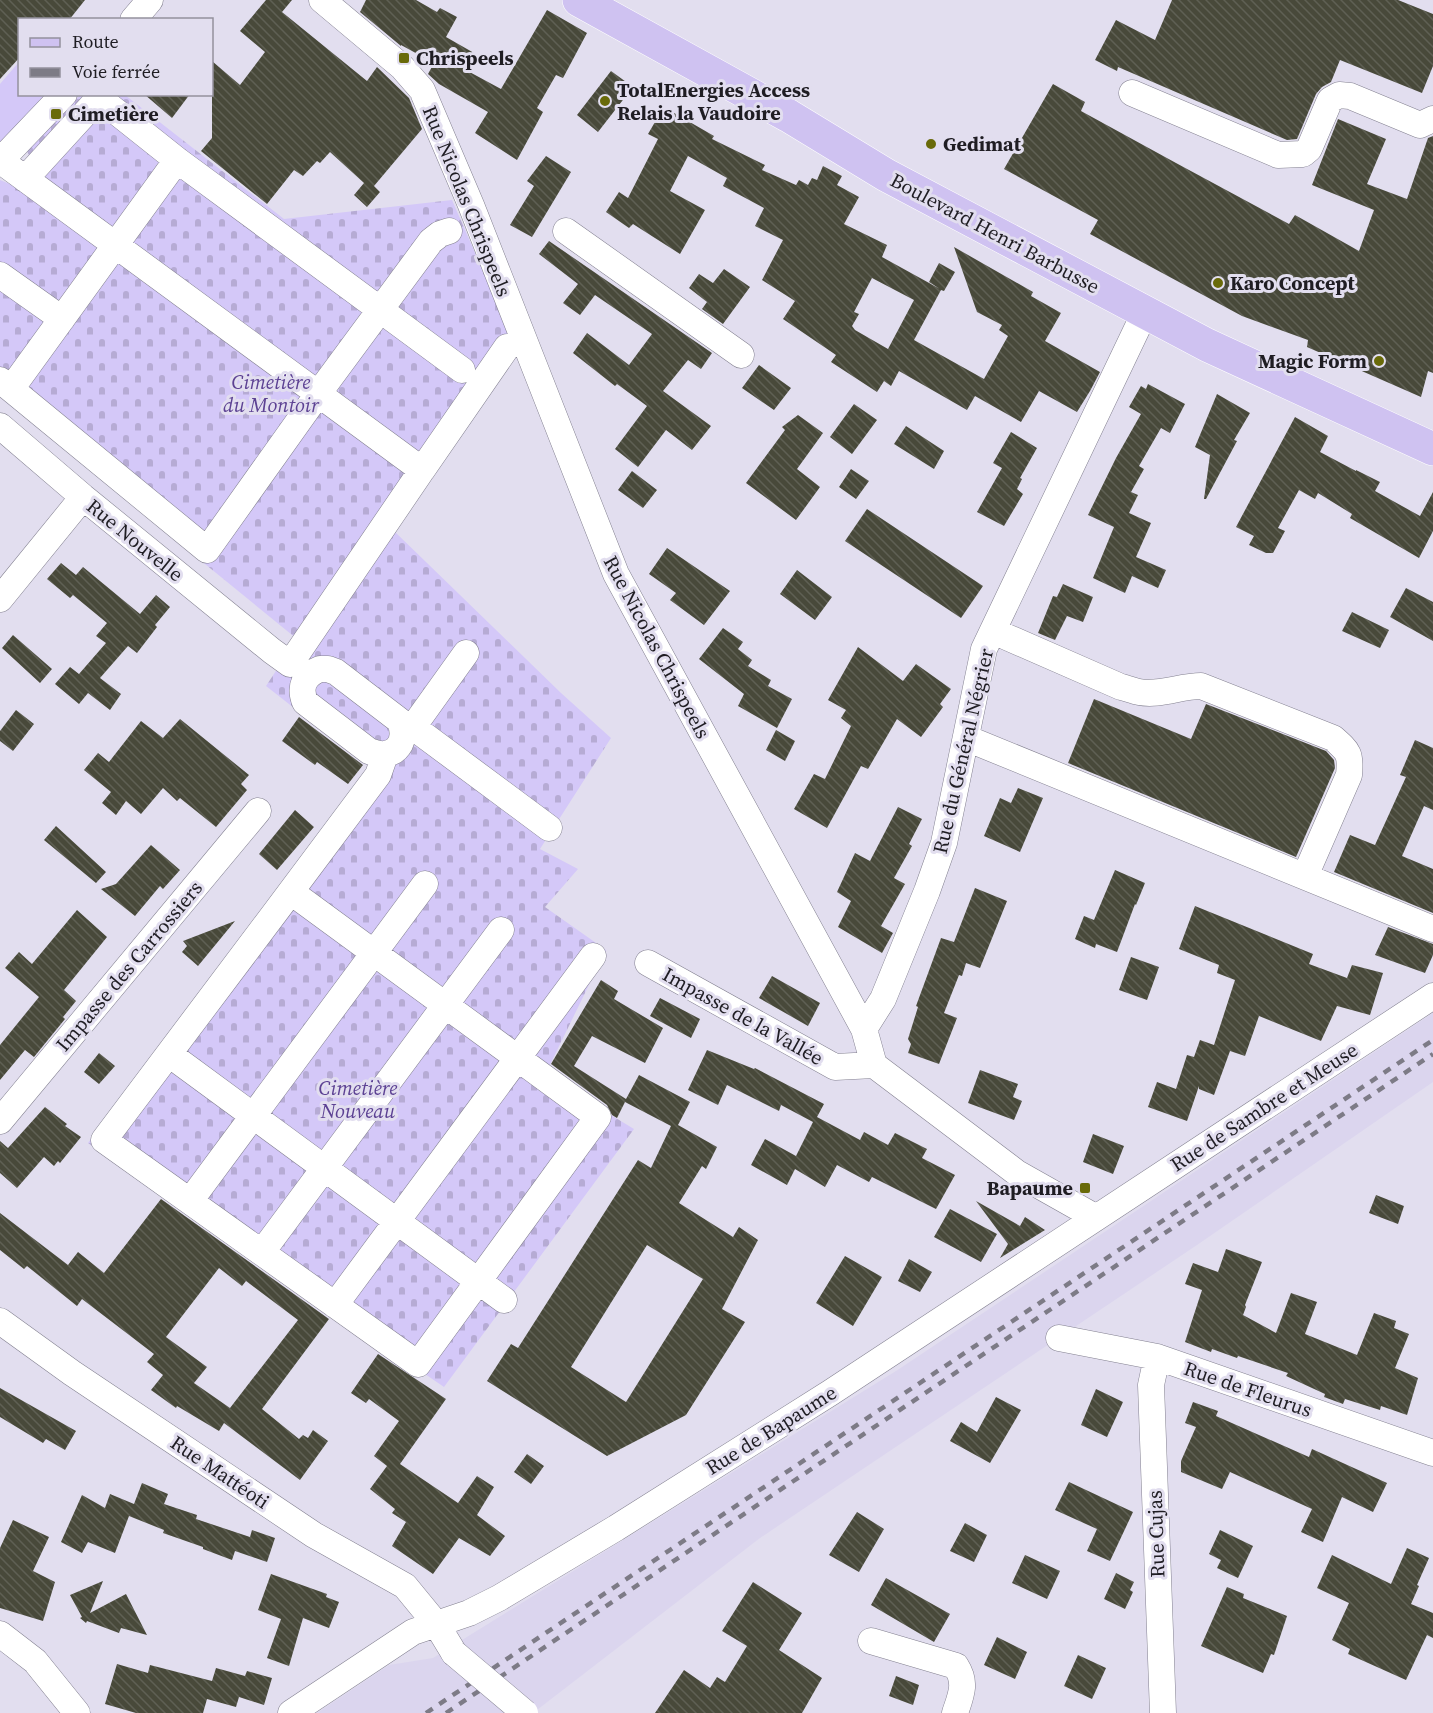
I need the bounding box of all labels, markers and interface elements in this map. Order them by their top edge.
legend [18,18,213,96]
text: Route [72,29,119,54]
place label: Chrispeels [416,44,514,72]
marker: Chrispeels [397,51,411,65]
text: Voie ferrée [72,59,160,84]
place label: TotalEnergies Access Relais la Vaudoire [617,76,810,127]
marker: TotalEnergies Access Relais la Vaudoire [598,94,612,108]
place label: Cimetière [68,100,159,128]
street label: Rue Nicolas Chrispeels [416,101,518,301]
marker: Cimetière [49,107,63,121]
place label: Gedimat [943,130,1022,158]
marker: Gedimat [924,137,938,151]
street label: Boulevard Henri Barbusse [885,166,1105,300]
place label: Karo Concept [1230,269,1355,297]
marker: Karo Concept [1211,276,1225,290]
place label: Magic Form [1258,347,1367,375]
marker: Magic Form [1372,354,1386,368]
park label: Cimetière du Montoir [223,368,320,419]
street label: Rue Nouvelle [81,492,189,588]
street label: Rue Nicolas Chrispeels [597,551,717,743]
street label: Rue du Général Négrier [926,645,1000,856]
street label: Impasse des Carrossiers [49,875,209,1057]
street label: Impasse de la Vallée [658,960,828,1072]
street label: Rue de Sambre et Meuse [1165,1036,1363,1178]
park label: Cimetière Nouveau [319,1074,397,1125]
place label: Bapaume [987,1174,1073,1202]
marker: Bapaume [1078,1181,1092,1195]
street label: Rue de Fleurus [1180,1354,1316,1424]
street label: Rue de Bapaume [700,1379,842,1481]
street label: Rue Mattéoti [165,1429,275,1515]
street label: Rue Cujas [1140,1490,1172,1578]

